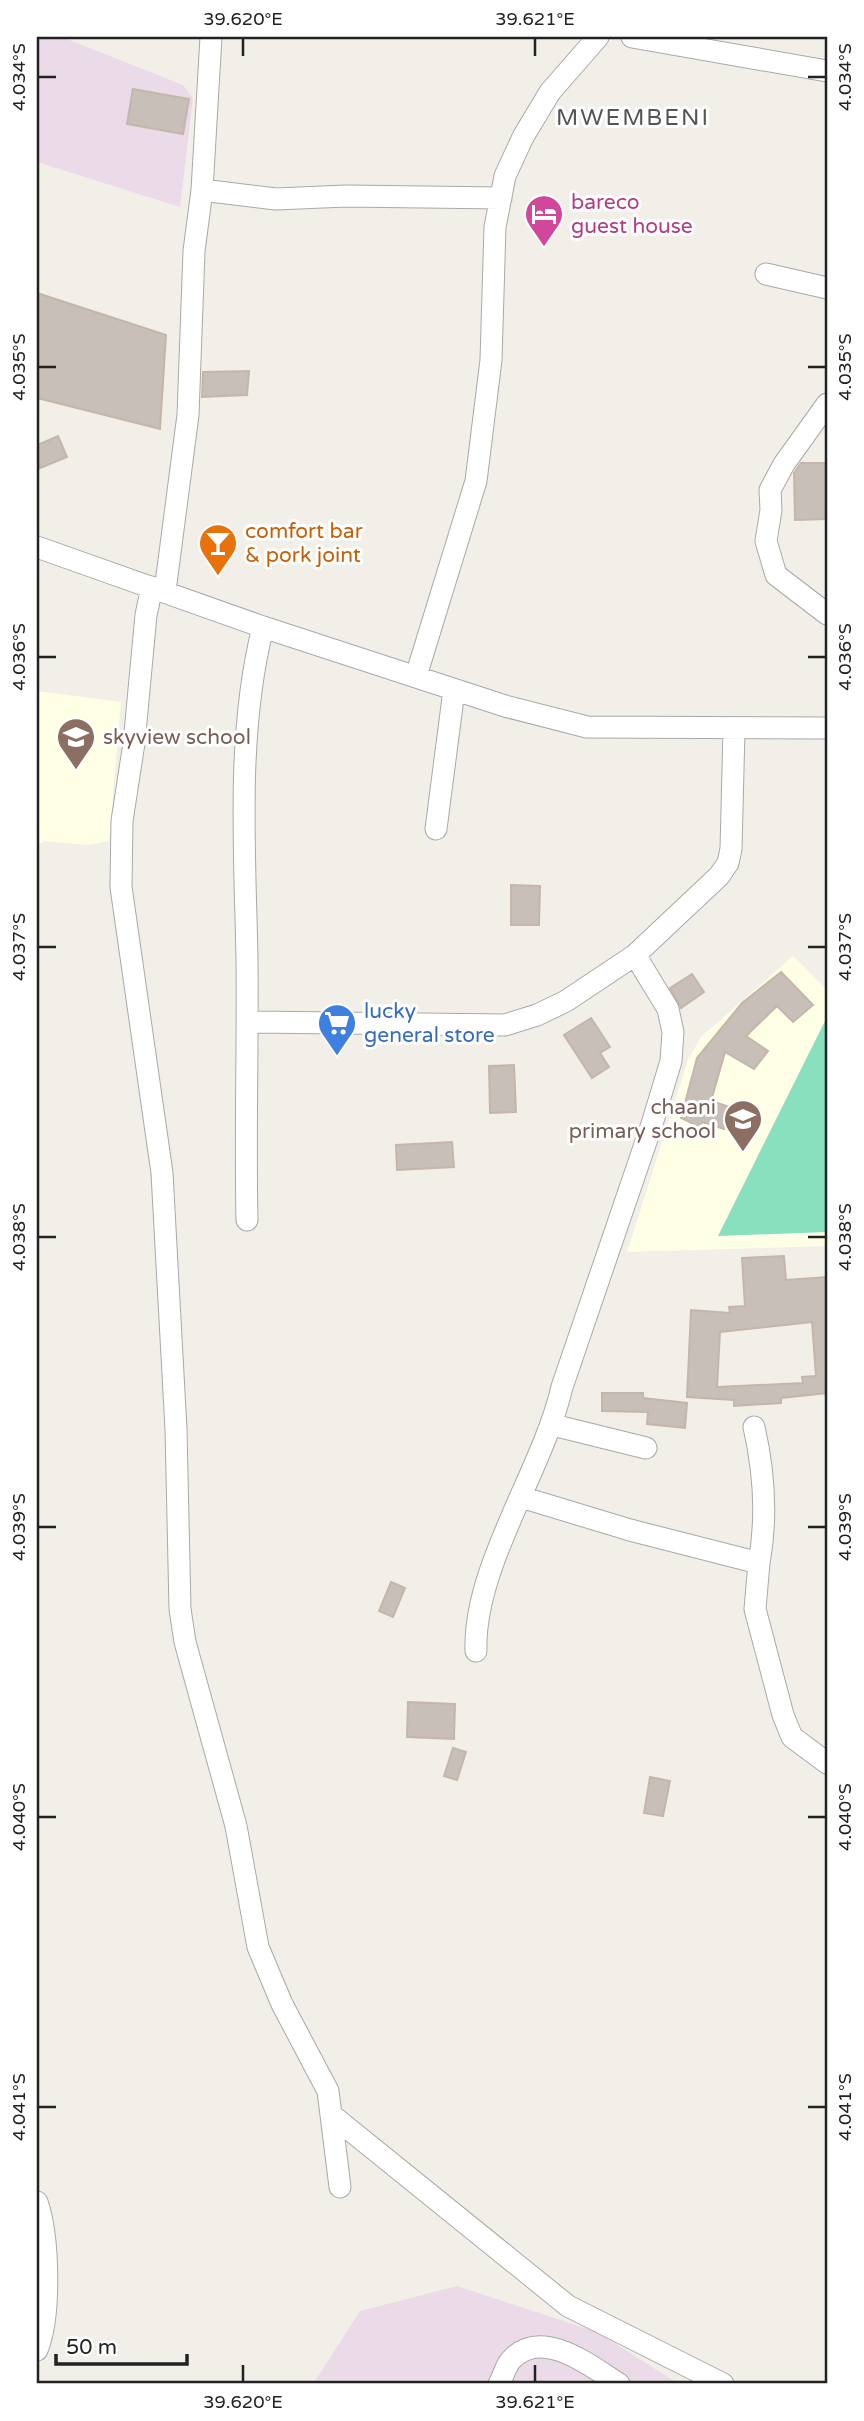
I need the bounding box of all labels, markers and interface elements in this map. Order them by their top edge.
text: 39.620°E [203,8,283,30]
text: 39.621°E [495,8,575,30]
text: 4.034°S [8,43,30,111]
text: 4.034°S [834,43,856,111]
district label: MWEMBENI [556,104,710,132]
place label: bareco guest house [571,190,693,239]
hotel icon: bareco guest house [523,193,565,248]
text: 4.035°S [8,333,30,401]
text: 4.035°S [834,333,856,401]
place label: comfort bar & pork joint [245,519,363,568]
bar icon: comfort bar & pork joint [197,522,239,577]
text: 4.036°S [8,623,30,691]
text: 4.036°S [834,623,856,691]
school or university icon: skyview school [55,716,97,771]
place label: skyview school [103,725,251,750]
text: 4.037°S [8,913,30,981]
text: 4.037°S [834,913,856,981]
place label: lucky general store [364,999,495,1048]
supermarket icon: lucky general store [316,1002,358,1057]
place label: chaani primary school [569,1095,716,1144]
school or university icon: chaani primary school [722,1098,764,1153]
text: 4.038°S [8,1203,30,1271]
text: 4.038°S [834,1203,856,1271]
text: 4.039°S [8,1493,30,1561]
text: 4.039°S [834,1493,856,1561]
text: 4.040°S [8,1783,30,1851]
text: 4.040°S [834,1783,856,1851]
text: 4.041°S [8,2073,30,2141]
text: 4.041°S [834,2073,856,2141]
scale bar [56,2323,187,2367]
text: 50 m [66,2335,117,2360]
text: 39.620°E [203,2391,283,2413]
text: 39.621°E [495,2391,575,2413]

